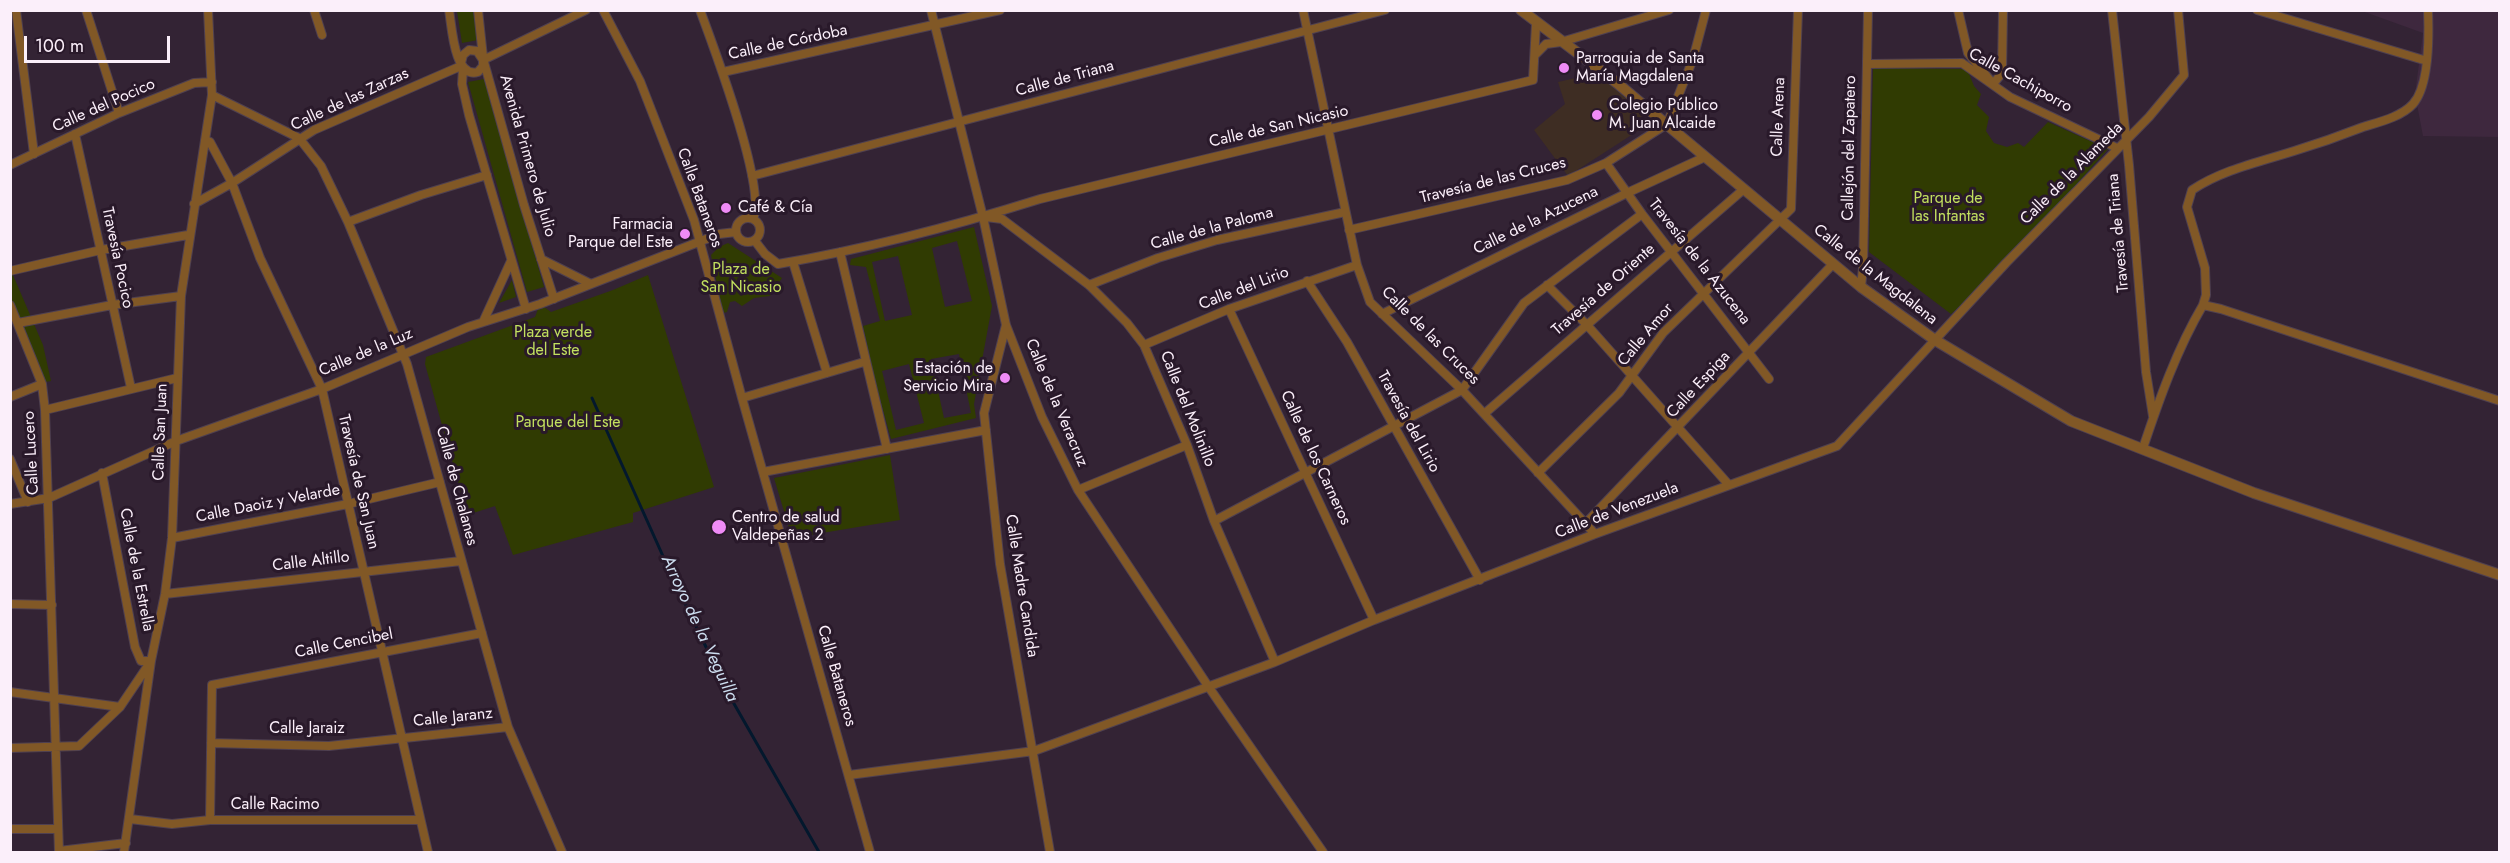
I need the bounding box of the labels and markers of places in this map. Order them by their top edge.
place label: Parroquia de Santa María Magdalena [1576,49,1704,87]
marker: Parroquia de Santa María Magdalena [1557,61,1571,75]
place label: Colegio Público M. Juan Alcaide [1609,96,1718,134]
marker: Colegio Público M. Juan Alcaide [1590,108,1604,122]
place label: Café & Cía [738,198,813,218]
marker: Café & Cía [719,201,733,215]
place label: Farmacia Parque del Este [568,215,673,253]
marker: Farmacia Parque del Este [678,227,692,241]
place label: Estación de Servicio Mira [903,359,993,397]
marker: Estación de Servicio Mira [998,371,1012,385]
place label: Centro de salud Valdepeñas 2 [732,508,840,546]
marker: Centro de salud Valdepeñas 2 [710,518,728,536]

